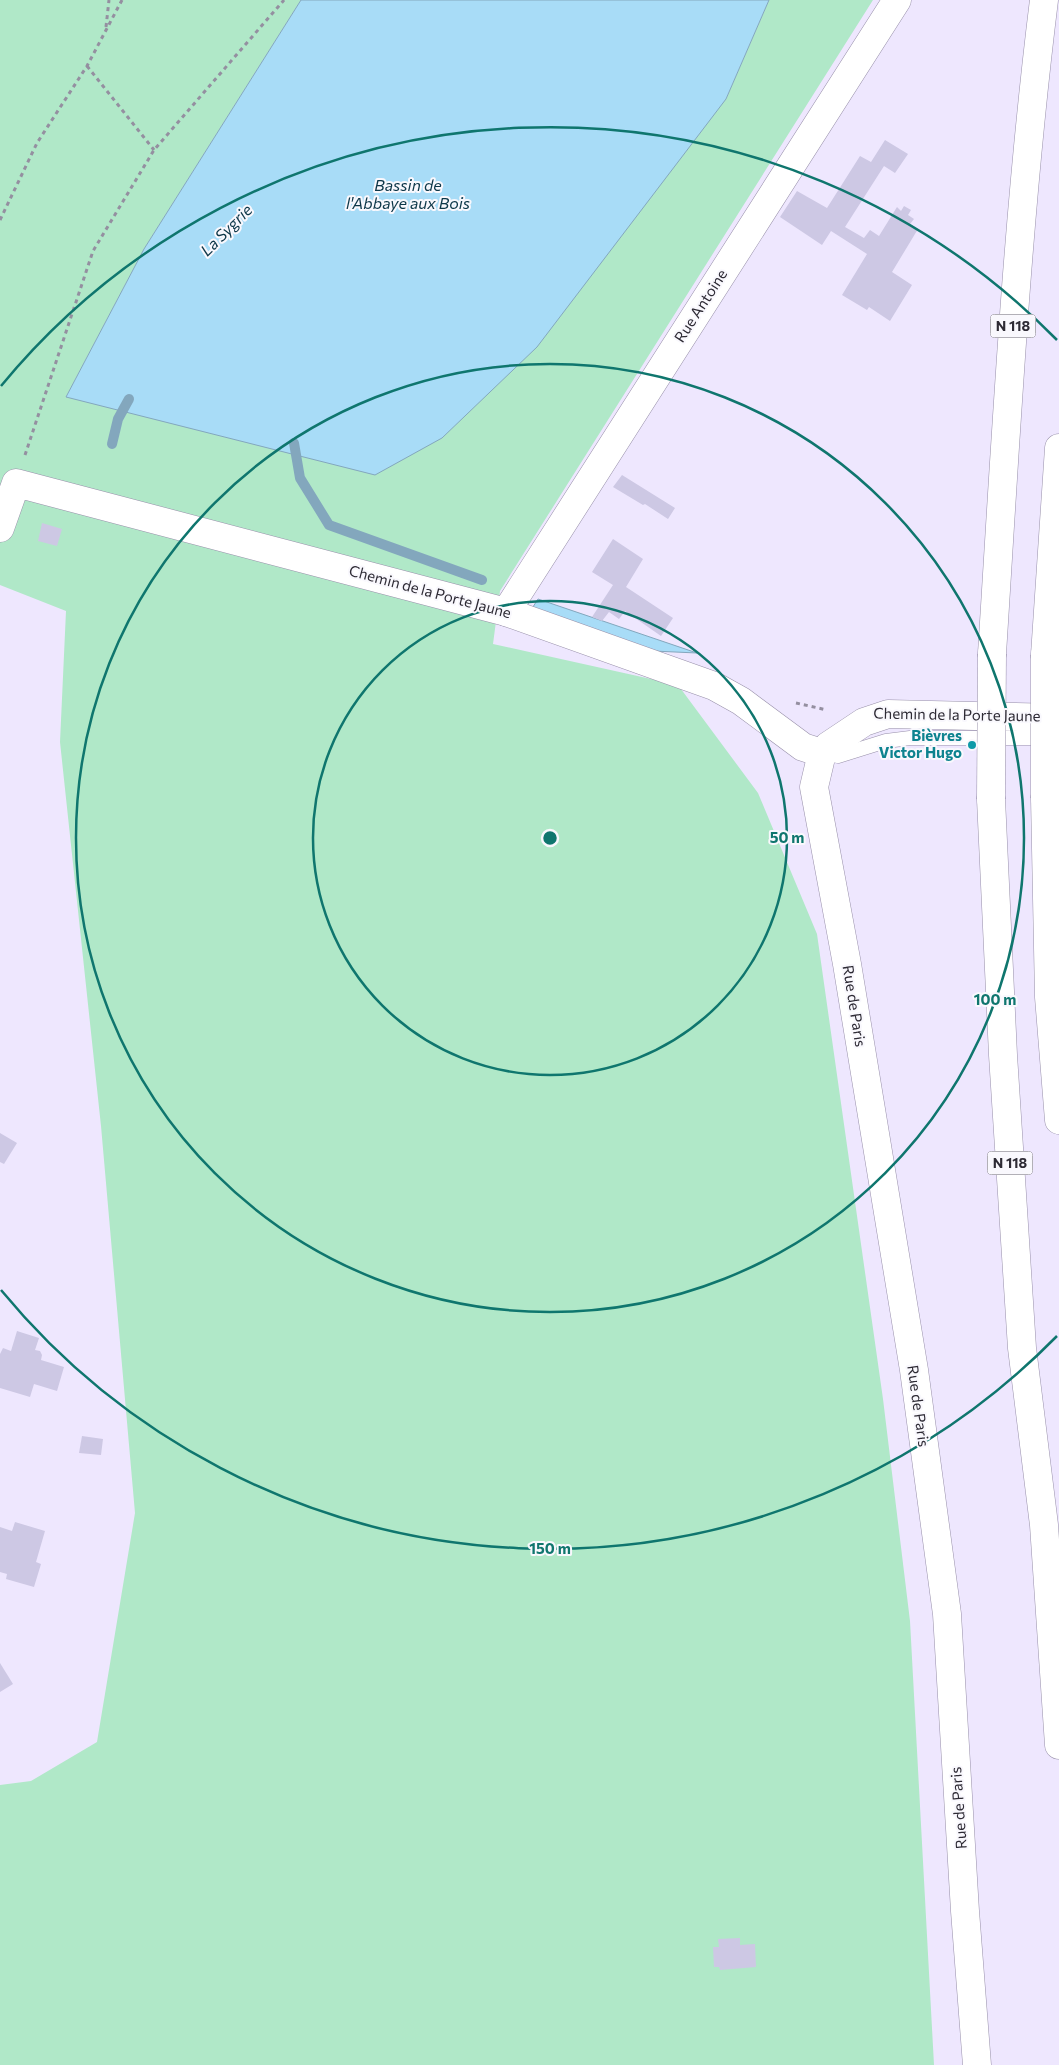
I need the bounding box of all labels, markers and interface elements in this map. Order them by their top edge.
water label: Bassin de l'Abbaye aux Bois [346,175,470,212]
water label: La Sygrie [196,199,256,259]
street label: Rue Antoine [670,265,730,345]
road number: N 118 [990,314,1036,338]
street label: Chemin de la Porte Jaune [347,561,513,621]
street label: Chemin de la Porte Jaune [873,704,1041,724]
place label: Bièvres Victor Hugo [879,726,962,761]
marker: Bièvres Victor Hugo [966,739,978,751]
text: 50 m [770,828,804,846]
centre of rings [541,829,559,847]
street label: Rue de Paris [840,964,870,1048]
text: 100 m [974,990,1016,1008]
road number: N 118 [988,1152,1032,1174]
street label: Rue de Paris [904,1364,934,1448]
text: 150 m [529,1539,571,1557]
street label: Rue de Paris [946,1766,970,1850]

